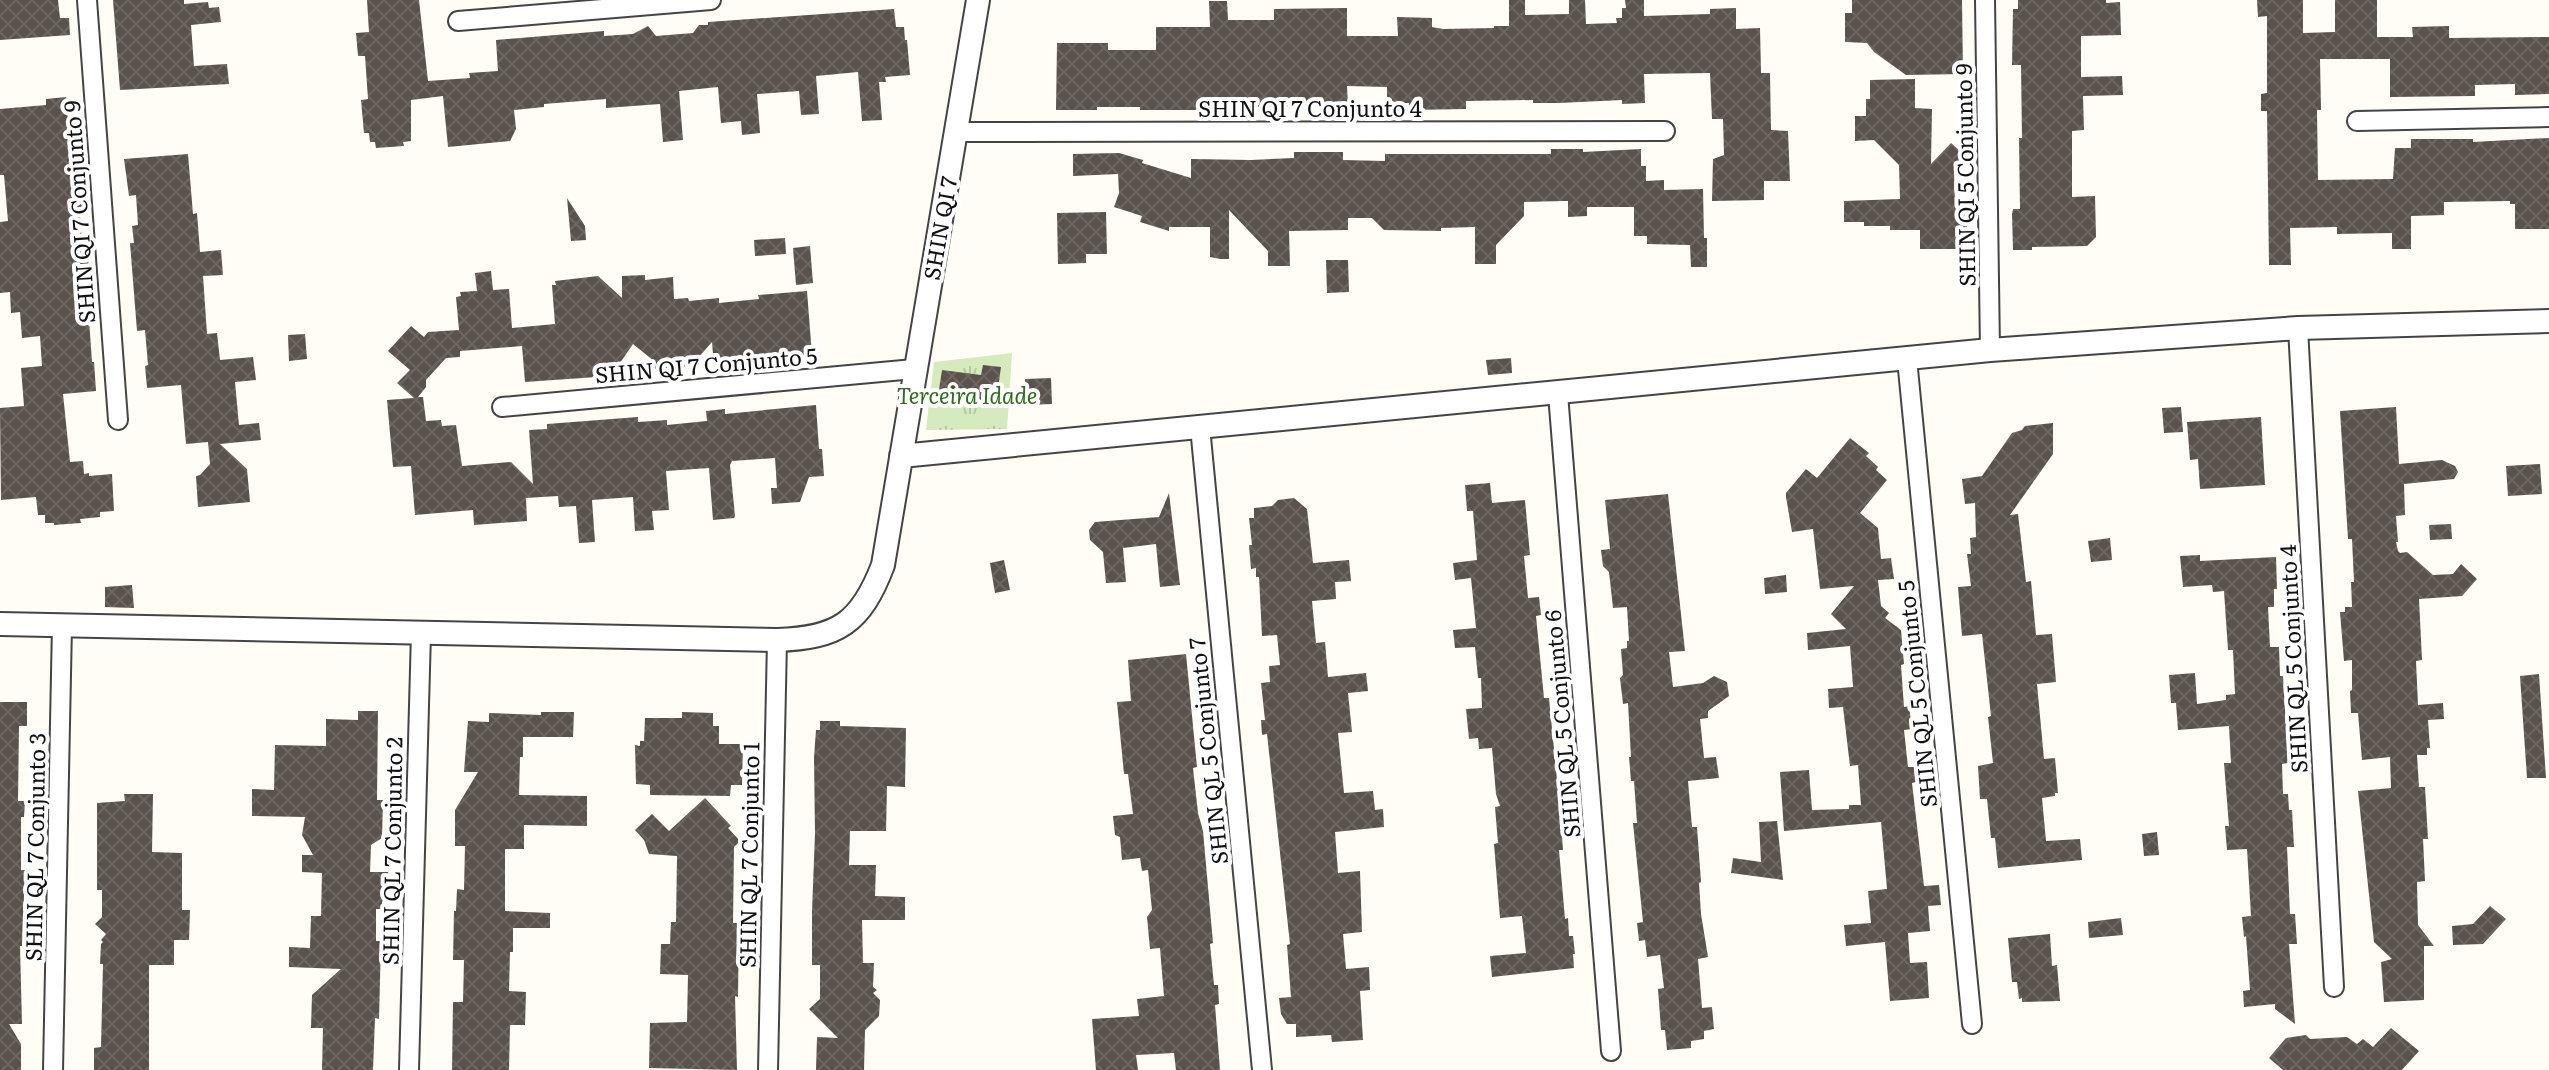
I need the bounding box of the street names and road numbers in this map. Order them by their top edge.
street label: SHIN QI 5 Conjunto 9 [1946,63,1982,287]
street label: SHIN QI 7 Conjunto 4 [1198,91,1422,124]
street label: SHIN QI 7 Conjunto 9 [54,99,102,325]
street label: SHIN QI 7 [914,174,964,282]
street label: SHIN QI 7 Conjunto 5 [593,338,819,390]
street label: SHIN QL 5 Conjunto 4 [2270,544,2314,774]
street label: SHIN QL 5 Conjunto 5 [1888,579,1944,809]
street label: SHIN QL 5 Conjunto 6 [1535,608,1587,839]
street label: SHIN QL 5 Conjunto 7 [1179,636,1235,866]
street label: SHIN QL 7 Conjunto 3 [16,732,52,962]
street label: SHIN QL 7 Conjunto 2 [373,737,409,965]
street label: SHIN QL 7 Conjunto 1 [730,742,766,968]

